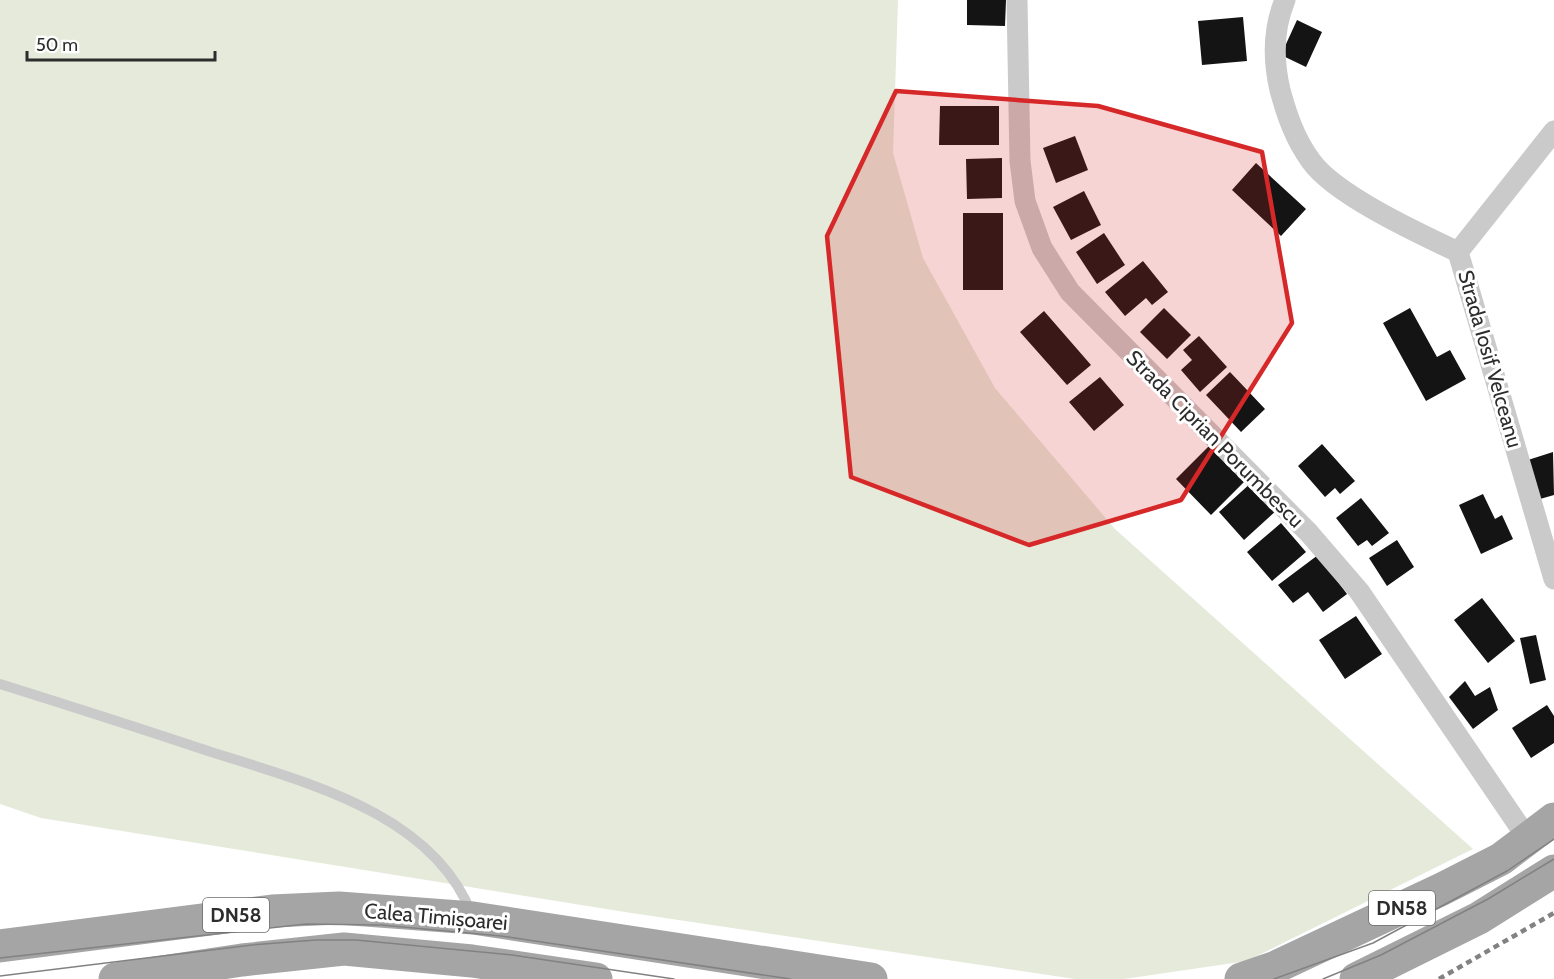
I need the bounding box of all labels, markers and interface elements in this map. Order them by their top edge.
scale bar [27,24,214,62]
text: 50 m [36,34,78,56]
street label: Strada Iosif Velceanu [1453,267,1528,451]
street label: Strada Ciprian Porumbescu [1122,345,1309,532]
road number: DN58 [1369,891,1435,925]
road number: DN58 [203,898,269,932]
street label: Calea Timișoarei [363,898,509,937]

